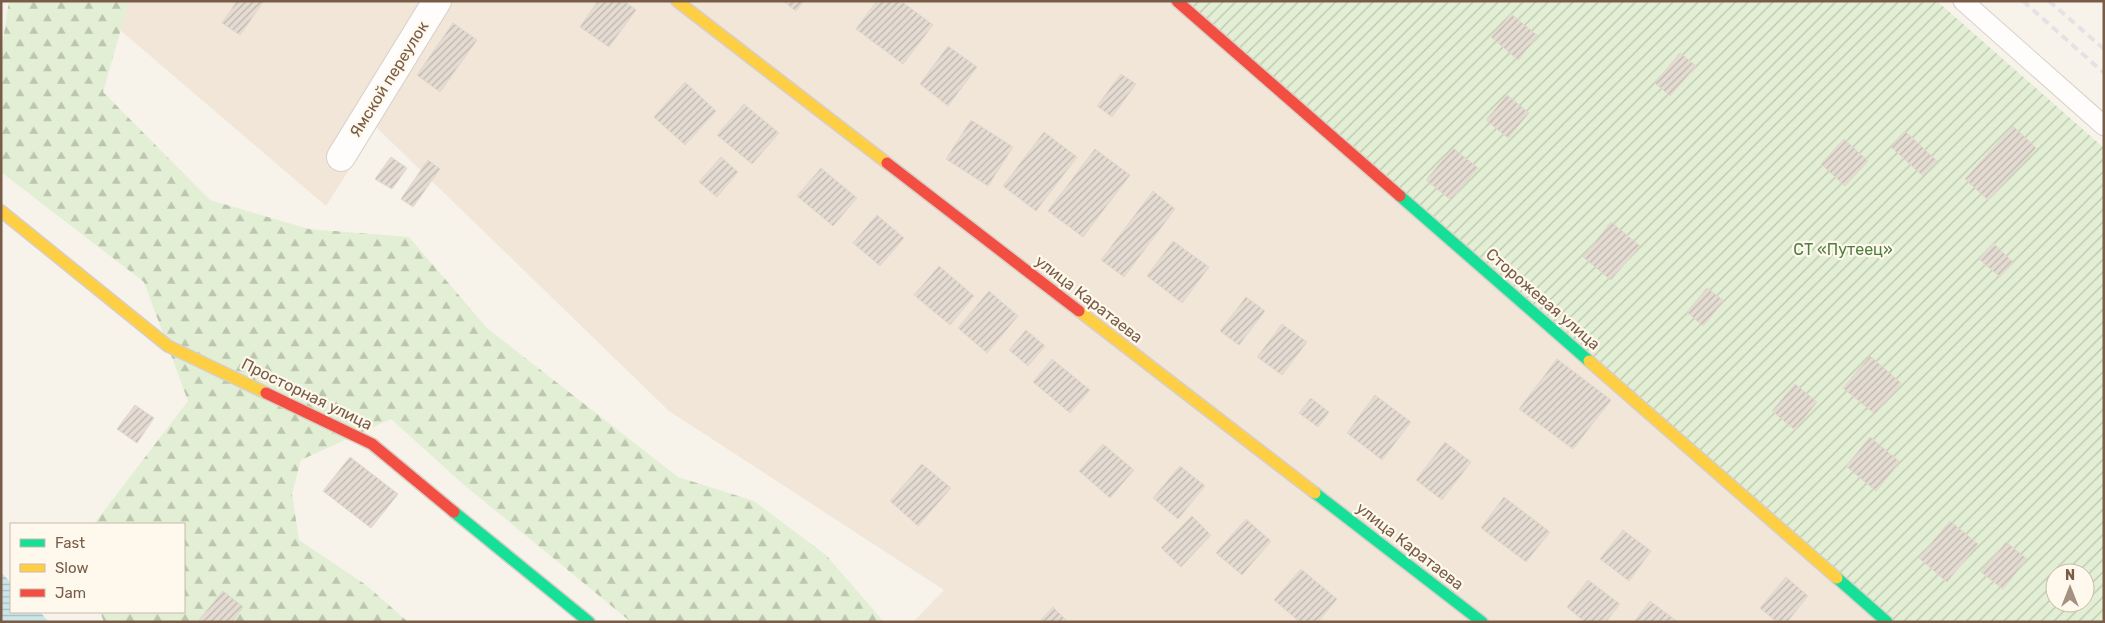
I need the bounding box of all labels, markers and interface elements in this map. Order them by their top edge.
street label: Ямской переулок [346,17,433,141]
park label: СТ «Путеец» [1793,240,1893,259]
street label: Сторожевая улица [1482,244,1604,354]
street label: улица Каратаева [1031,251,1147,347]
street label: Просторная улица [239,354,375,434]
street label: улица Каратаева [1352,498,1468,594]
legend [10,523,185,613]
text: Fast [55,534,85,552]
text: Slow [55,559,88,577]
north arrow [2045,563,2095,613]
text: N [2065,567,2075,584]
text: Jam [55,584,86,602]

